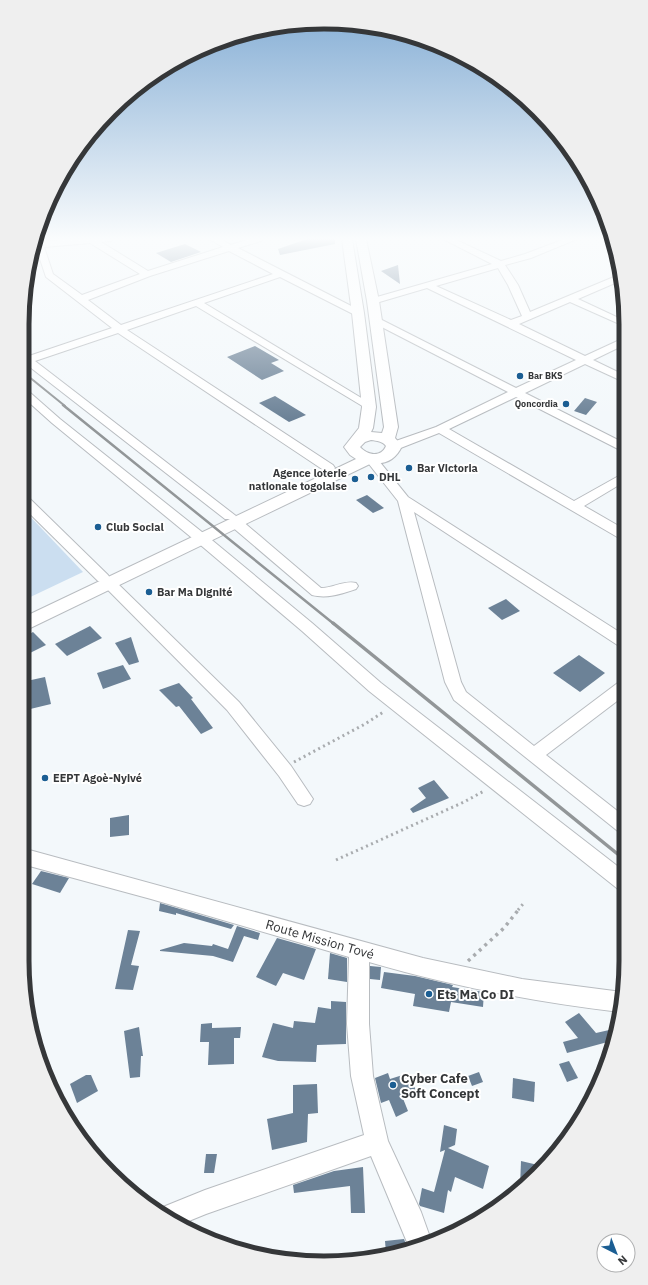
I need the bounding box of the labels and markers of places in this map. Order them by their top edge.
place label: Bar BKS [528,370,563,381]
marker: Bar BKS [515,371,525,381]
place label: Qoncordia [515,398,558,409]
marker: Qoncordia [561,399,571,409]
place label: Bar Victoria [417,461,478,475]
marker: Bar Victoria [404,463,414,473]
place label: Agence loterie nationale togolaise [249,466,347,493]
place label: DHL [379,470,401,484]
marker: DHL [366,472,376,482]
marker: Agence loterie nationale togolaise [350,474,360,484]
place label: Club Social [106,520,164,534]
marker: Club Social [93,522,103,532]
place label: Bar Ma Dignité [157,585,232,599]
marker: Bar Ma Dignité [144,587,154,597]
place label: EEPT Agoè-Nyivé [53,771,142,785]
marker: EEPT Agoè-Nyivé [40,773,50,783]
place label: Ets Ma Co DI [437,986,514,1003]
marker: Ets Ma Co DI [424,989,434,999]
place label: Cyber Cafe Soft Concept [401,1070,479,1102]
marker: Cyber Cafe Soft Concept [388,1080,398,1090]

